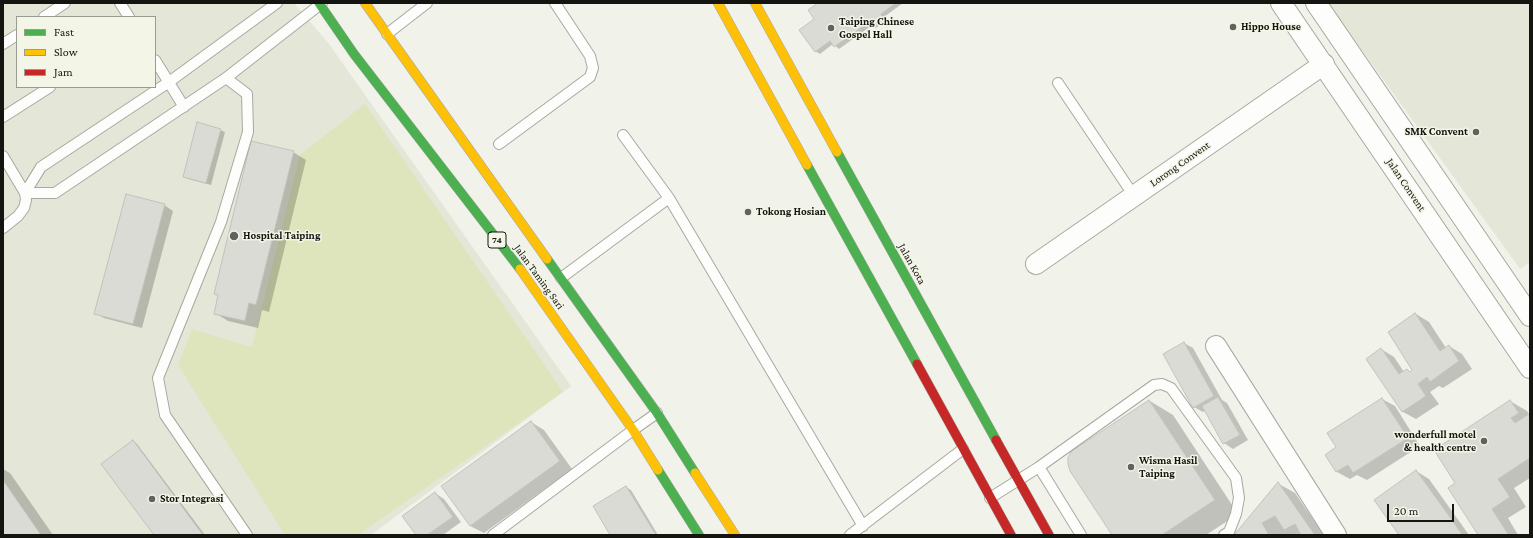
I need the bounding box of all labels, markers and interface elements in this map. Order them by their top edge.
place label: Taiping Chinese Gospel Hall [839,15,914,41]
legend [16,16,156,88]
place label: Hippo House [1241,20,1301,34]
marker: Hippo House [1228,22,1238,32]
marker: Taiping Chinese Gospel Hall [826,23,836,33]
text: Fast [54,25,74,39]
text: Slow [54,45,78,59]
text: Jam [54,65,73,79]
place label: SMK Convent [1405,125,1468,139]
marker: SMK Convent [1471,127,1481,137]
street label: Lorong Convent [1147,138,1213,190]
street label: Jalan Convent [1383,156,1429,214]
place label: Tokong Hosian [756,205,826,219]
marker: Tokong Hosian [743,207,753,217]
place label: Hospital Taiping [243,229,320,243]
marker: Hospital Taiping [228,230,240,242]
road number: 74 [488,232,506,248]
street label: Jalan Kota [895,241,929,287]
street label: Jalan Taming Sari [511,242,567,312]
place label: wonderfull motel & health centre [1394,428,1476,454]
marker: wonderfull motel & health centre [1479,436,1489,446]
place label: Wisma Hasil Taiping [1139,454,1197,480]
marker: Wisma Hasil Taiping [1126,462,1136,472]
place label: Stor Integrasi [160,492,223,506]
marker: Stor Integrasi [147,494,157,504]
scale bar [1389,496,1456,522]
text: 20 m [1394,504,1418,518]

